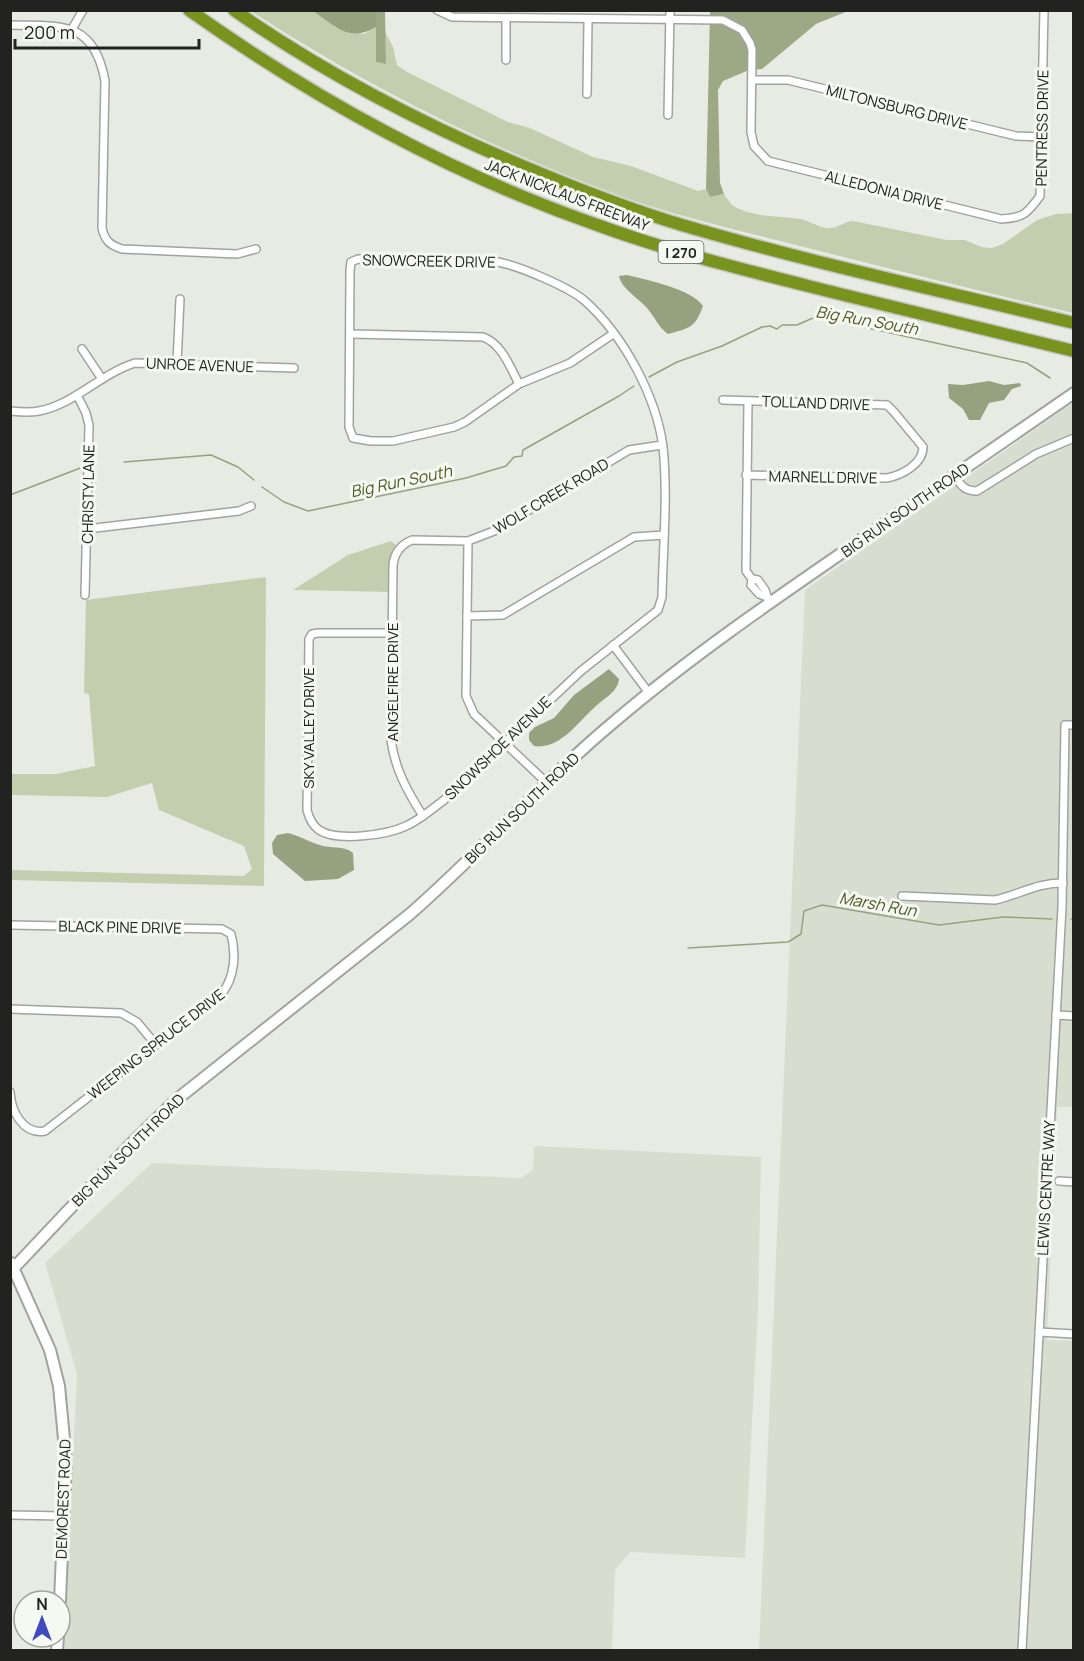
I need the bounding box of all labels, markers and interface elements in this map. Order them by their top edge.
scale bar [15,12,200,50]
text: 200 m [24,20,75,44]
street label: PENTRESS DRIVE [1030,69,1054,187]
street label: MILTONSBURG DRIVE [824,79,970,135]
street label: JACK NICKLAUS FREEWAY [482,154,653,236]
street label: ALLEDONIA DRIVE [823,165,945,215]
road number: I 270 [658,241,704,263]
street label: SNOWCREEK DRIVE [362,249,496,273]
water label: Big Run South [814,300,920,340]
street label: UNROE AVENUE [146,353,254,377]
street label: TOLLAND DRIVE [761,391,871,415]
street label: CHRISTY LANE [77,444,99,544]
street label: WOLF CREEK ROAD [489,453,613,539]
street label: BIG RUN SOUTH ROAD [837,458,973,562]
water label: Big Run South [348,459,454,502]
street label: MARNELL DRIVE [769,466,877,488]
street label: ANGELFIRE DRIVE [382,622,403,742]
street label: SKY VALLEY DRIVE [298,667,319,789]
street label: SNOWSHOE AVENUE [440,691,556,805]
street label: BIG RUN SOUTH ROAD [460,748,584,868]
water label: Marsh Run [838,886,919,922]
street label: BLACK PINE DRIVE [58,915,182,939]
street label: WEEPING SPRUCE DRIVE [83,984,229,1104]
street label: BIG RUN SOUTH ROAD [67,1089,189,1211]
street label: LEWIS CENTRE WAY [1032,1119,1060,1256]
street label: DEMOREST ROAD [50,1439,76,1559]
north arrow [12,1589,72,1649]
text: N [36,1593,48,1615]

